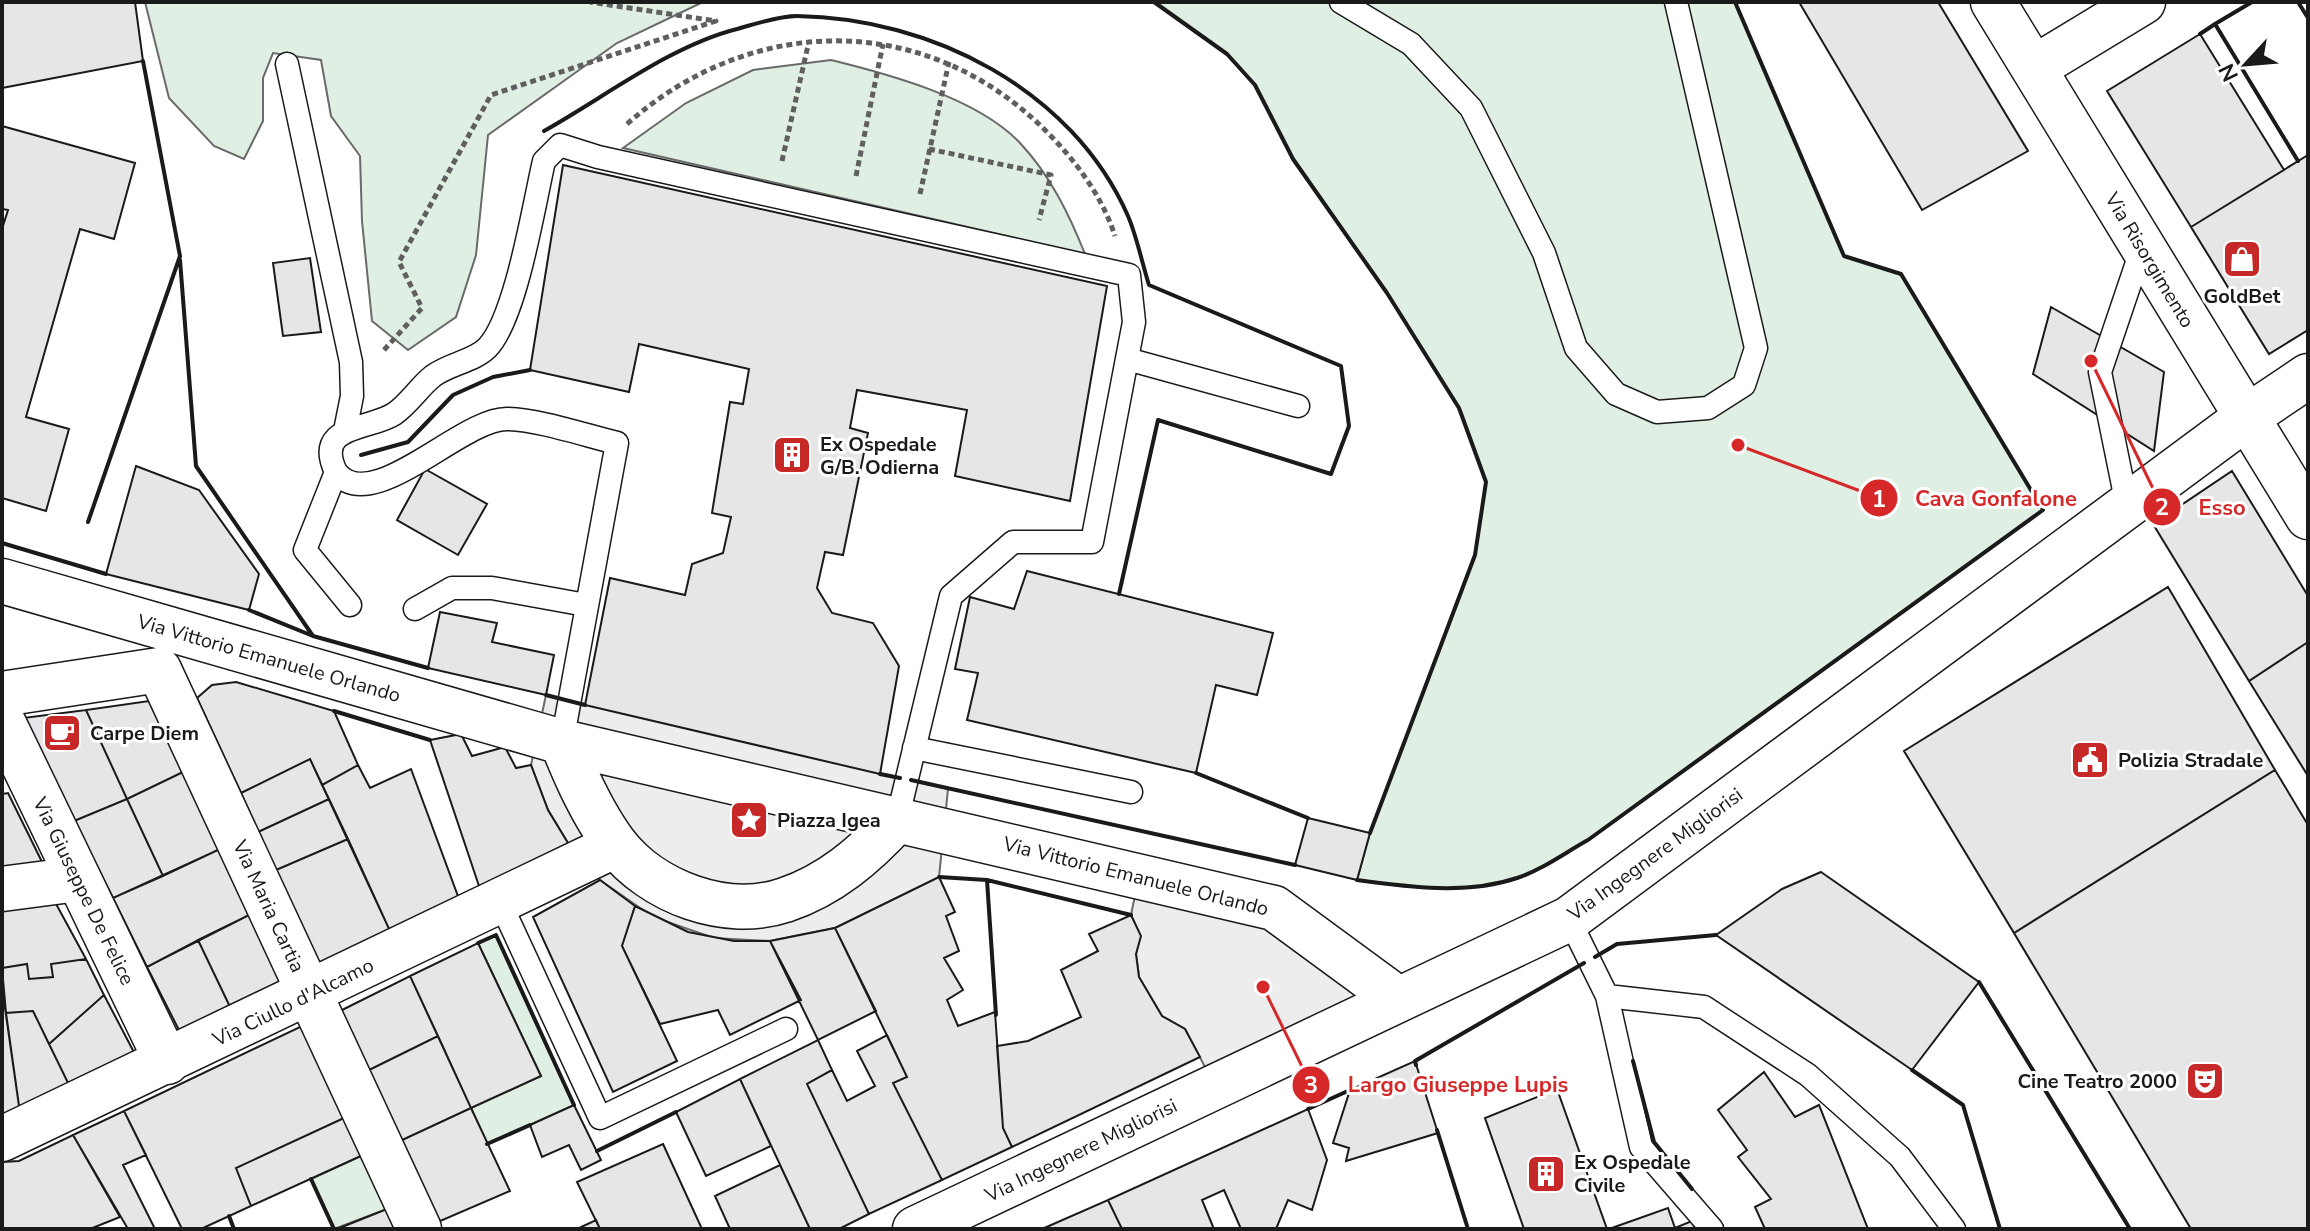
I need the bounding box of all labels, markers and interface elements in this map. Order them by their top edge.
north arrow [2206,24,2286,104]
text: N [2212,58,2246,86]
street label: Via Risorgimento [2098,187,2201,333]
shop icon: GoldBet [2221,238,2263,280]
place label: GoldBet [2204,283,2281,310]
place label: Ex Ospedale G/B. Odierna [820,431,939,481]
building icon: Ex Ospedale G/B. Odierna [771,434,813,476]
callout: Cava Gonfalone [1859,475,2093,521]
text: 1 [1872,483,1886,515]
text: Cava Gonfalone [1915,484,2077,514]
callout: Esso [2142,484,2261,530]
text: 2 [2155,491,2169,523]
text: Esso [2198,493,2246,523]
street label: Via Vittorio Emanuele Orlando [133,608,404,709]
cafe icon: Carpe Diem [41,712,83,754]
place label: Carpe Diem [90,720,199,747]
public building icon: Polizia Stradale [2069,739,2111,781]
place label: Polizia Stradale [2118,747,2264,774]
street label: Via Ingegnere Migliorisi [1561,782,1748,928]
street label: Via Giuseppe De Felice [26,792,141,990]
place icon: Piazza Igea [728,799,770,841]
place label: Piazza Igea [777,807,881,834]
street label: Via Vittorio Emanuele Orlando [999,830,1271,923]
street label: Via Maria Cartia [226,835,311,977]
street label: Via Ciullo d'Alcamo [207,952,378,1054]
theatre icon: Cine Teatro 2000 [2184,1060,2226,1102]
callout: Largo Giuseppe Lupis [1291,1062,1584,1108]
place label: Cine Teatro 2000 [2017,1068,2177,1095]
text: 3 [1304,1069,1318,1101]
text: Largo Giuseppe Lupis [1348,1070,1568,1100]
street label: Via Ingegnere Migliorisi [980,1092,1182,1209]
place label: Ex Ospedale Civile [1574,1149,1691,1199]
building icon: Ex Ospedale Civile [1525,1153,1567,1195]

